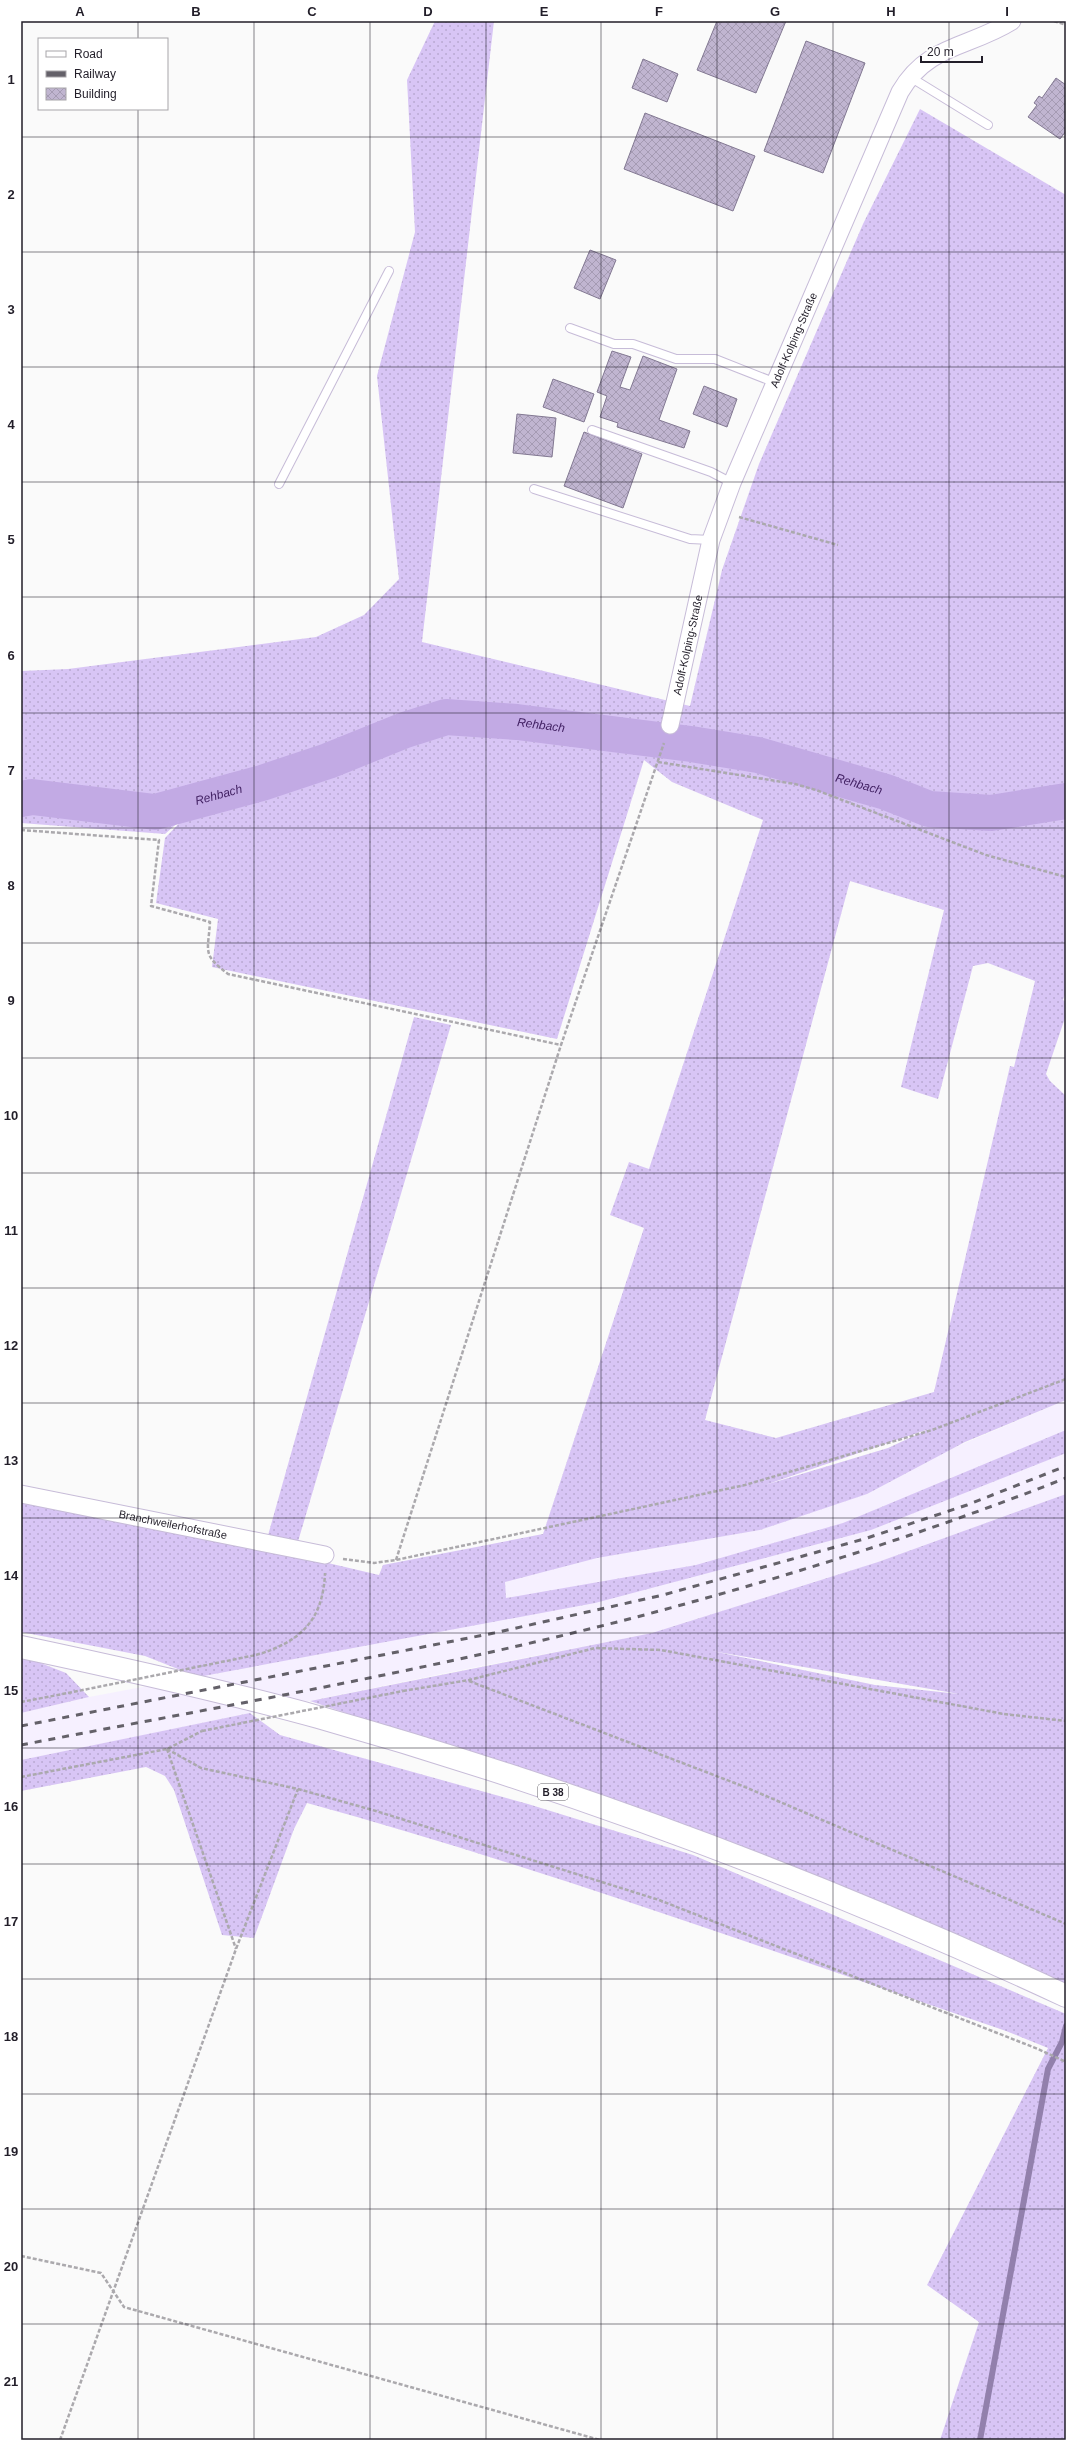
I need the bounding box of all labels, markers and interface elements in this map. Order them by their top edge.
text: A [75,4,85,19]
text: B [191,4,201,19]
text: C [307,4,317,19]
text: D [423,4,433,19]
text: E [540,4,549,19]
text: F [655,4,663,19]
text: G [770,4,780,19]
text: H [886,4,896,19]
text: I [1005,4,1009,19]
legend [38,38,168,110]
scale bar [921,38,982,64]
text: 20 m [927,45,954,59]
text: Road [74,47,103,61]
text: Railway [74,67,116,81]
text: 1 [7,72,15,87]
text: Building [74,87,117,101]
text: 2 [7,187,15,202]
street label: Adolf-Kolping-Straße [768,291,819,389]
text: 3 [7,302,15,317]
text: 4 [7,417,15,432]
text: 5 [7,532,15,547]
street label: Adolf-Kolping-Straße [671,594,705,696]
text: 6 [7,648,15,663]
water label: Rehbach [516,715,566,735]
text: 7 [7,763,15,778]
water label: Rehbach [834,771,884,798]
water label: Rehbach [194,782,244,808]
text: 8 [7,878,15,893]
text: 9 [7,993,15,1008]
text: 10 [4,1108,18,1123]
text: 11 [4,1223,18,1238]
text: 12 [4,1338,18,1353]
text: 13 [4,1453,18,1468]
street label: Branchweilerhofstraße [118,1508,228,1541]
text: 14 [4,1568,19,1583]
text: 15 [4,1683,18,1698]
road number: B 38 [538,1784,568,1800]
text: 16 [4,1799,18,1814]
text: 17 [4,1914,18,1929]
text: 18 [4,2029,18,2044]
text: 19 [4,2144,18,2159]
text: 20 [4,2259,18,2274]
text: 21 [4,2374,18,2389]

